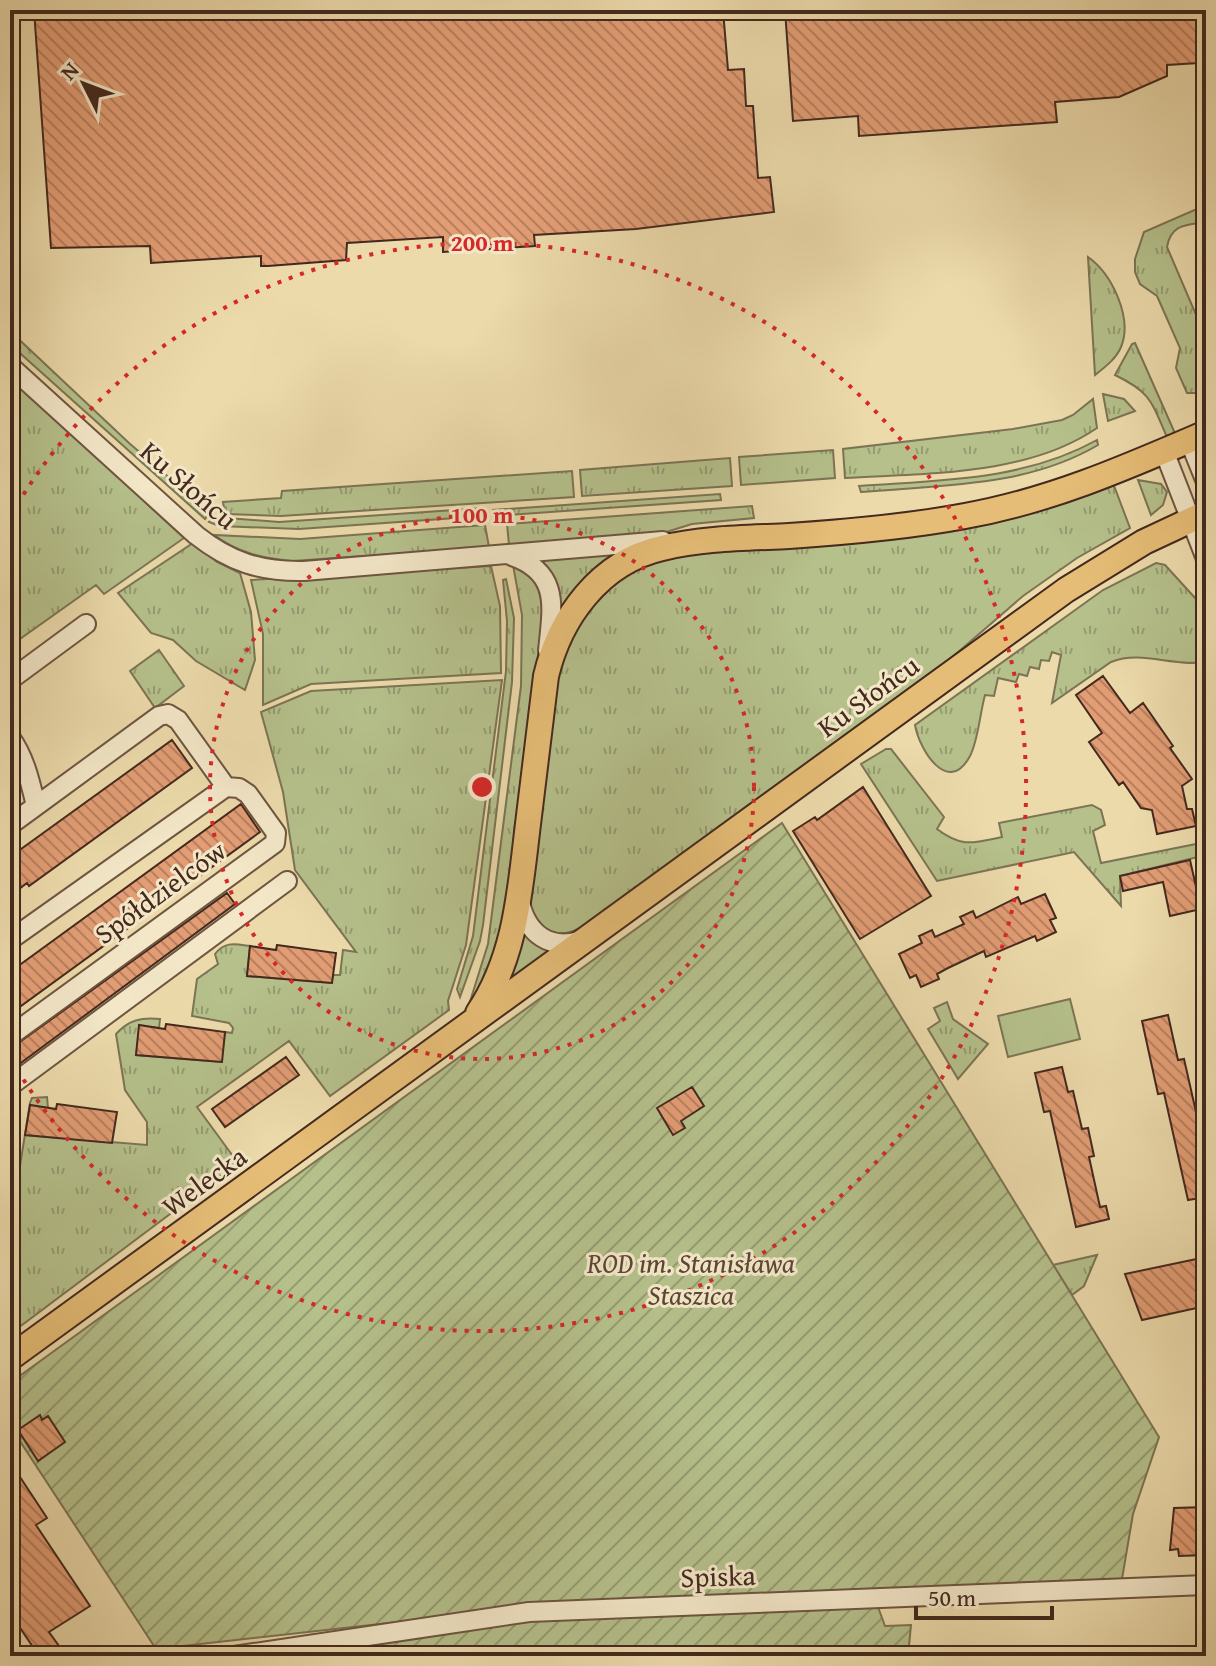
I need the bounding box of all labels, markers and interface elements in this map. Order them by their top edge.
north arrow [44,44,124,124]
text: N [52,54,86,87]
text: 200 m [450,225,514,260]
street label: Ku Słońcu [132,431,247,539]
text: 100 m [450,497,514,532]
street label: Ku Słońcu [808,645,927,747]
centre of rings [468,773,496,801]
street label: Spółdzielców [85,830,234,953]
street label: Welecka [153,1135,255,1225]
park label: ROD im. Stanisława Staszica [586,1242,795,1315]
street label: Spiska [680,1554,757,1597]
scale bar [916,1570,1052,1620]
text: 50 m [928,1580,976,1615]

